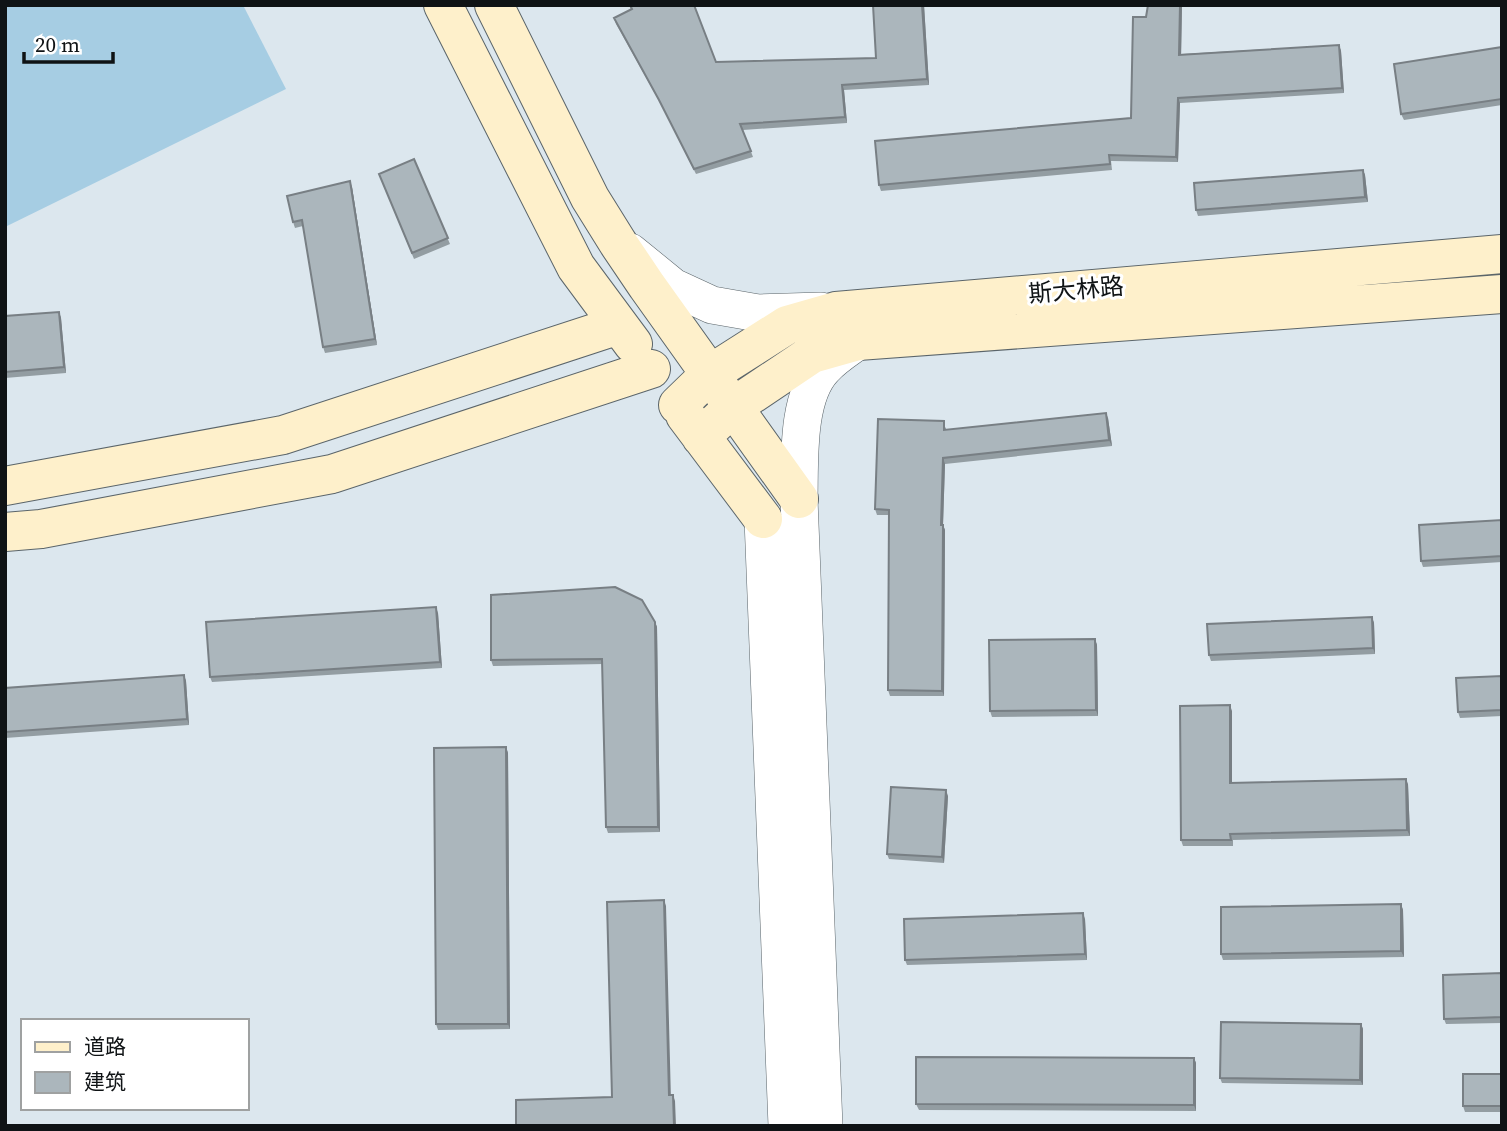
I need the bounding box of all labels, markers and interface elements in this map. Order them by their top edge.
scale bar [24,21,114,65]
text: 20 m [35,30,80,59]
street label: 斯大林路 [1027,269,1125,310]
legend [21,1019,248,1110]
text: 道路 [84,1032,126,1061]
text: 建筑 [84,1067,126,1096]

